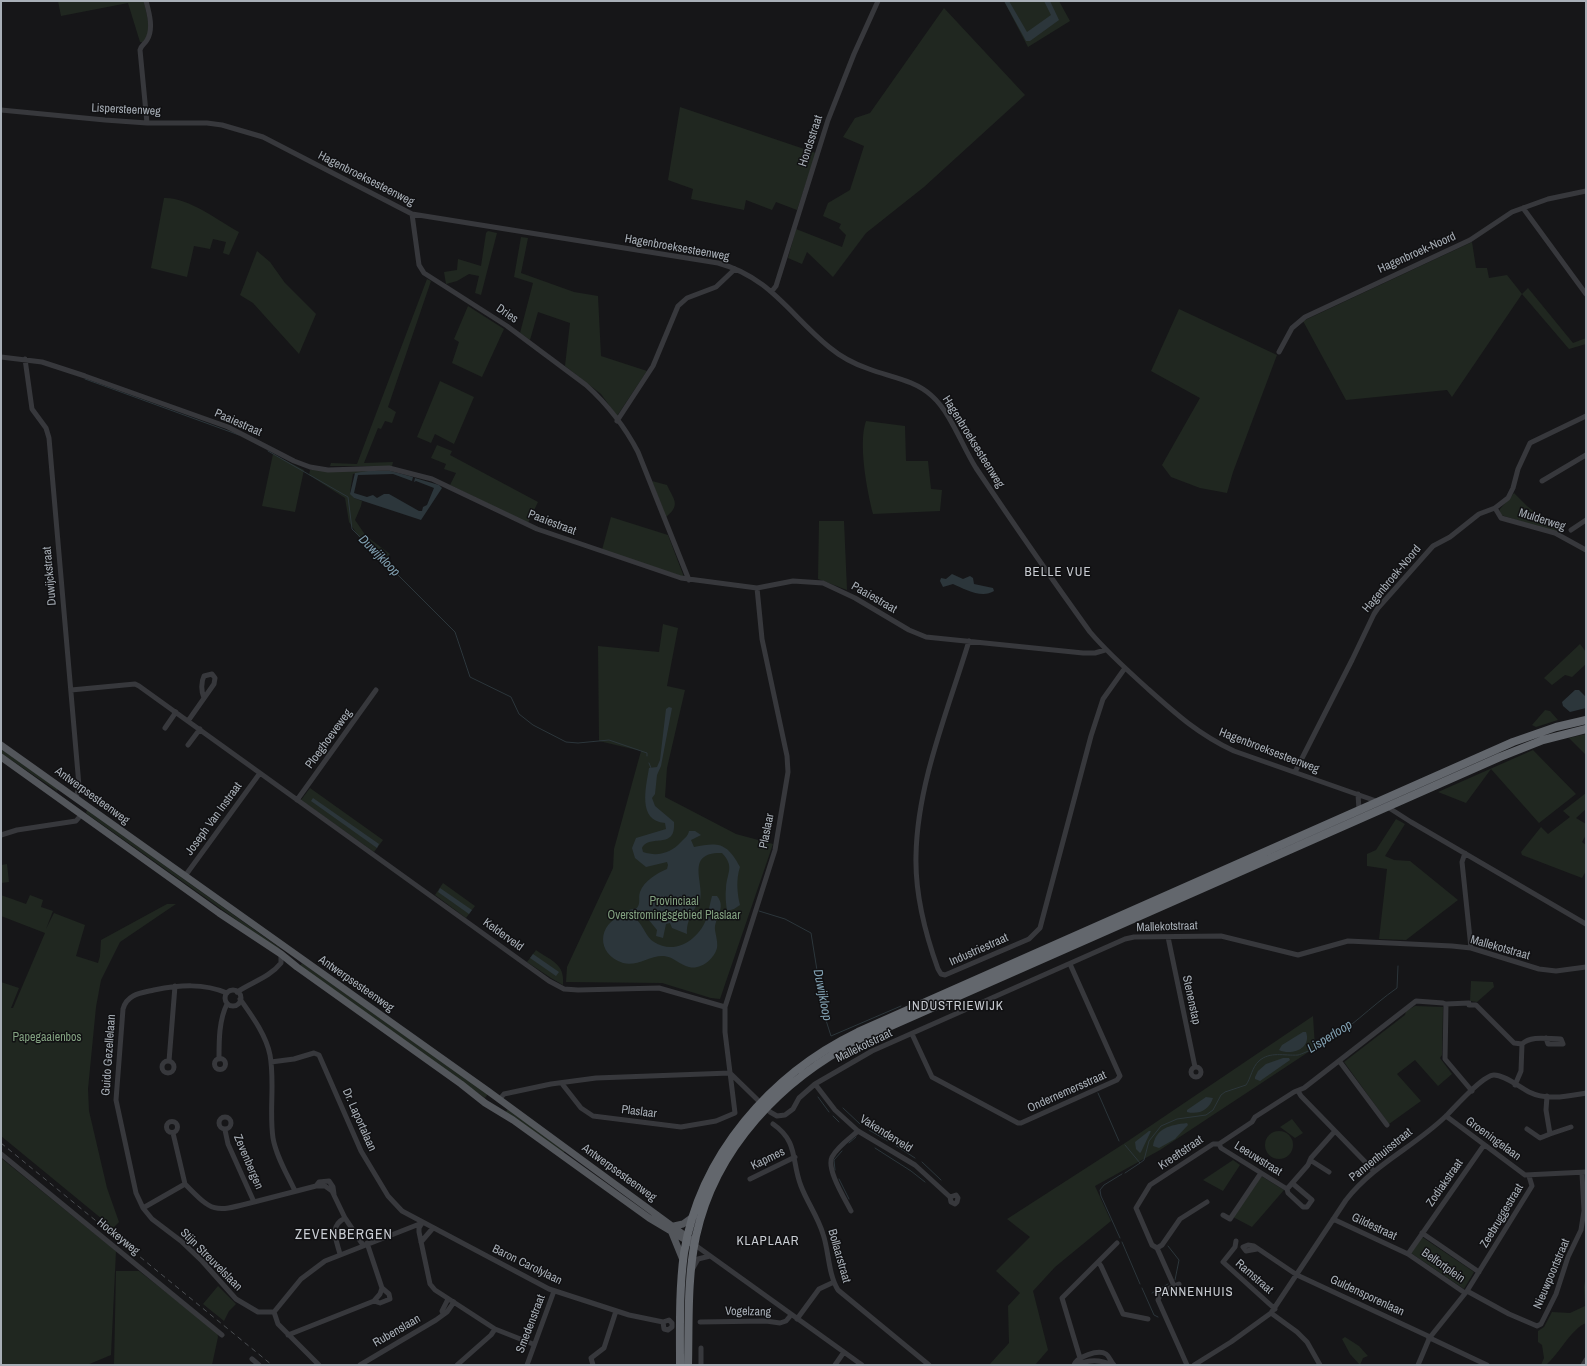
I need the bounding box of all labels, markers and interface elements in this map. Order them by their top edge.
street label: Lispersteenweg [91,101,161,119]
street label: Hondsstraat [796,114,826,168]
street label: Hagenbroeksesteenweg [315,148,417,210]
street label: Hagenbroek-Noord [1376,229,1458,277]
street label: Hagenbroeksesteenweg [623,232,731,264]
street label: Dries [493,301,521,327]
street label: Hagenbroeksesteenweg [939,393,1007,491]
street label: Paaiestraat [212,406,264,440]
street label: Mulderweg [1517,506,1567,534]
street label: Paaiestraat [526,507,578,539]
water label: Duwijkloop [355,532,403,580]
street label: Hagenbroek-Noord [1360,542,1424,616]
street label: Duwijckstraat [40,546,60,606]
district label: BELLE VUE [1024,565,1092,581]
street label: Paaiestraat [849,579,899,617]
street label: Ploeghoeveweg [303,706,355,772]
street label: Hagenbroeksesteenweg [1217,725,1321,777]
street label: Antwerpsesteenweg [52,764,132,828]
street label: Joseph Van Instraat [183,780,245,858]
street label: Plaslaar [757,812,777,850]
park label: Provinciaal Overstromingsgebied Plaslaar [608,895,740,923]
street label: Kelderveld [480,916,526,954]
street label: Mallekotstraat [1136,919,1198,935]
street label: Industriestraat [947,931,1011,969]
street label: Mallekotstraat [1469,933,1531,963]
street label: Antwerpsesteenweg [316,953,396,1015]
water label: Duwijkloop [809,968,835,1022]
street label: Stenenstap [1179,974,1203,1026]
district label: INDUSTRIEWIJK [908,999,1004,1015]
street label: Guido Gezellelaan [99,1014,119,1096]
water label: Lisperloop [1305,1017,1355,1057]
street label: Mallekotstraat [833,1026,895,1066]
park label: Papegaaienbos [13,1031,81,1045]
street label: Ondernemersstraat [1025,1068,1109,1116]
street label: Dr. Laportalaan [339,1086,379,1154]
street label: Plaslaar [620,1103,658,1121]
street label: Vakenderveld [857,1112,915,1156]
street label: Groeningelaan [1462,1114,1524,1164]
street label: Pannenhuisstraat [1346,1125,1416,1185]
street label: Zevenbergen [230,1132,266,1192]
street label: Kreeftstraat [1156,1133,1206,1173]
street label: Leeuwstraat [1231,1139,1285,1179]
street label: Antwerpsesteenweg [579,1141,659,1205]
street label: Kapmes [749,1145,787,1173]
street label: Zodiakstraat [1423,1156,1467,1210]
street label: Zeebruggestraat [1477,1181,1527,1251]
street label: Gildestraat [1349,1210,1399,1244]
street label: Hockeyweg [94,1215,142,1259]
street label: Stijn Streuvelslaan [177,1226,245,1294]
district label: ZEVENBERGEN [295,1227,393,1243]
street label: Bollaarstraat [824,1227,854,1285]
district label: KLAPLAAR [736,1234,800,1250]
street label: Nieuwpoortstraat [1531,1237,1573,1311]
street label: Baron Carolylaan [490,1242,564,1288]
street label: Belfortplein [1418,1246,1468,1286]
street label: Ramstraat [1232,1257,1276,1297]
street label: Guldensporenlaan [1328,1272,1406,1320]
district label: PANNENHUIS [1154,1285,1234,1301]
street label: Smedenstraat [513,1293,549,1355]
street label: Vogelzang [725,1304,771,1320]
street label: Rubenslaan [371,1312,423,1350]

